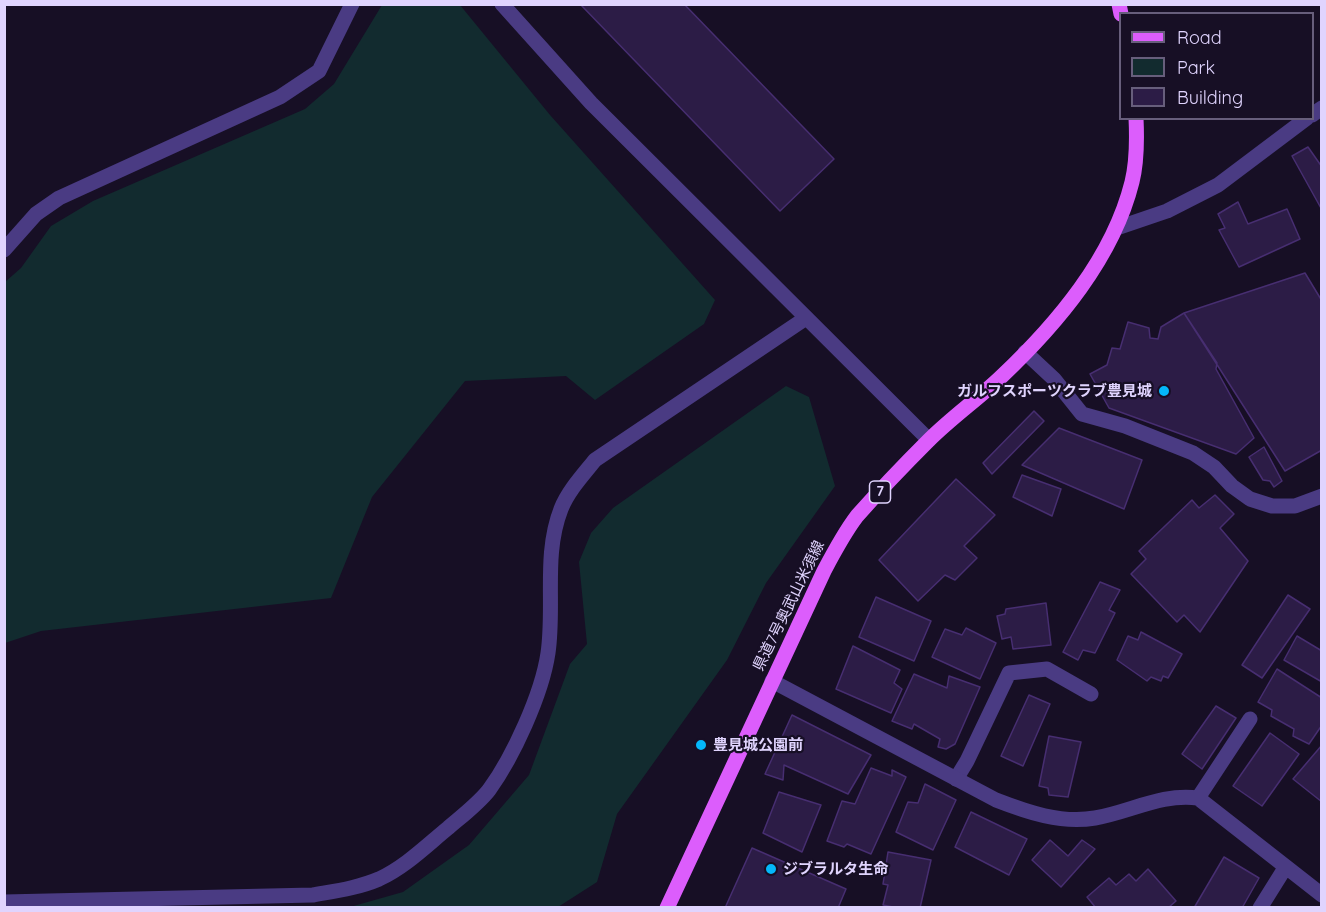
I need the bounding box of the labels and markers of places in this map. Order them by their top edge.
place label: ガルフスポーツクラブ豊見城 [957,382,1152,400]
marker: ガルフスポーツクラブ豊見城 [1157,384,1171,398]
place label: 豊見城公園前 [713,736,803,754]
marker: 豊見城公園前 [694,738,708,752]
place label: ジブラルタ生命 [783,860,888,878]
marker: ジブラルタ生命 [764,862,778,876]

